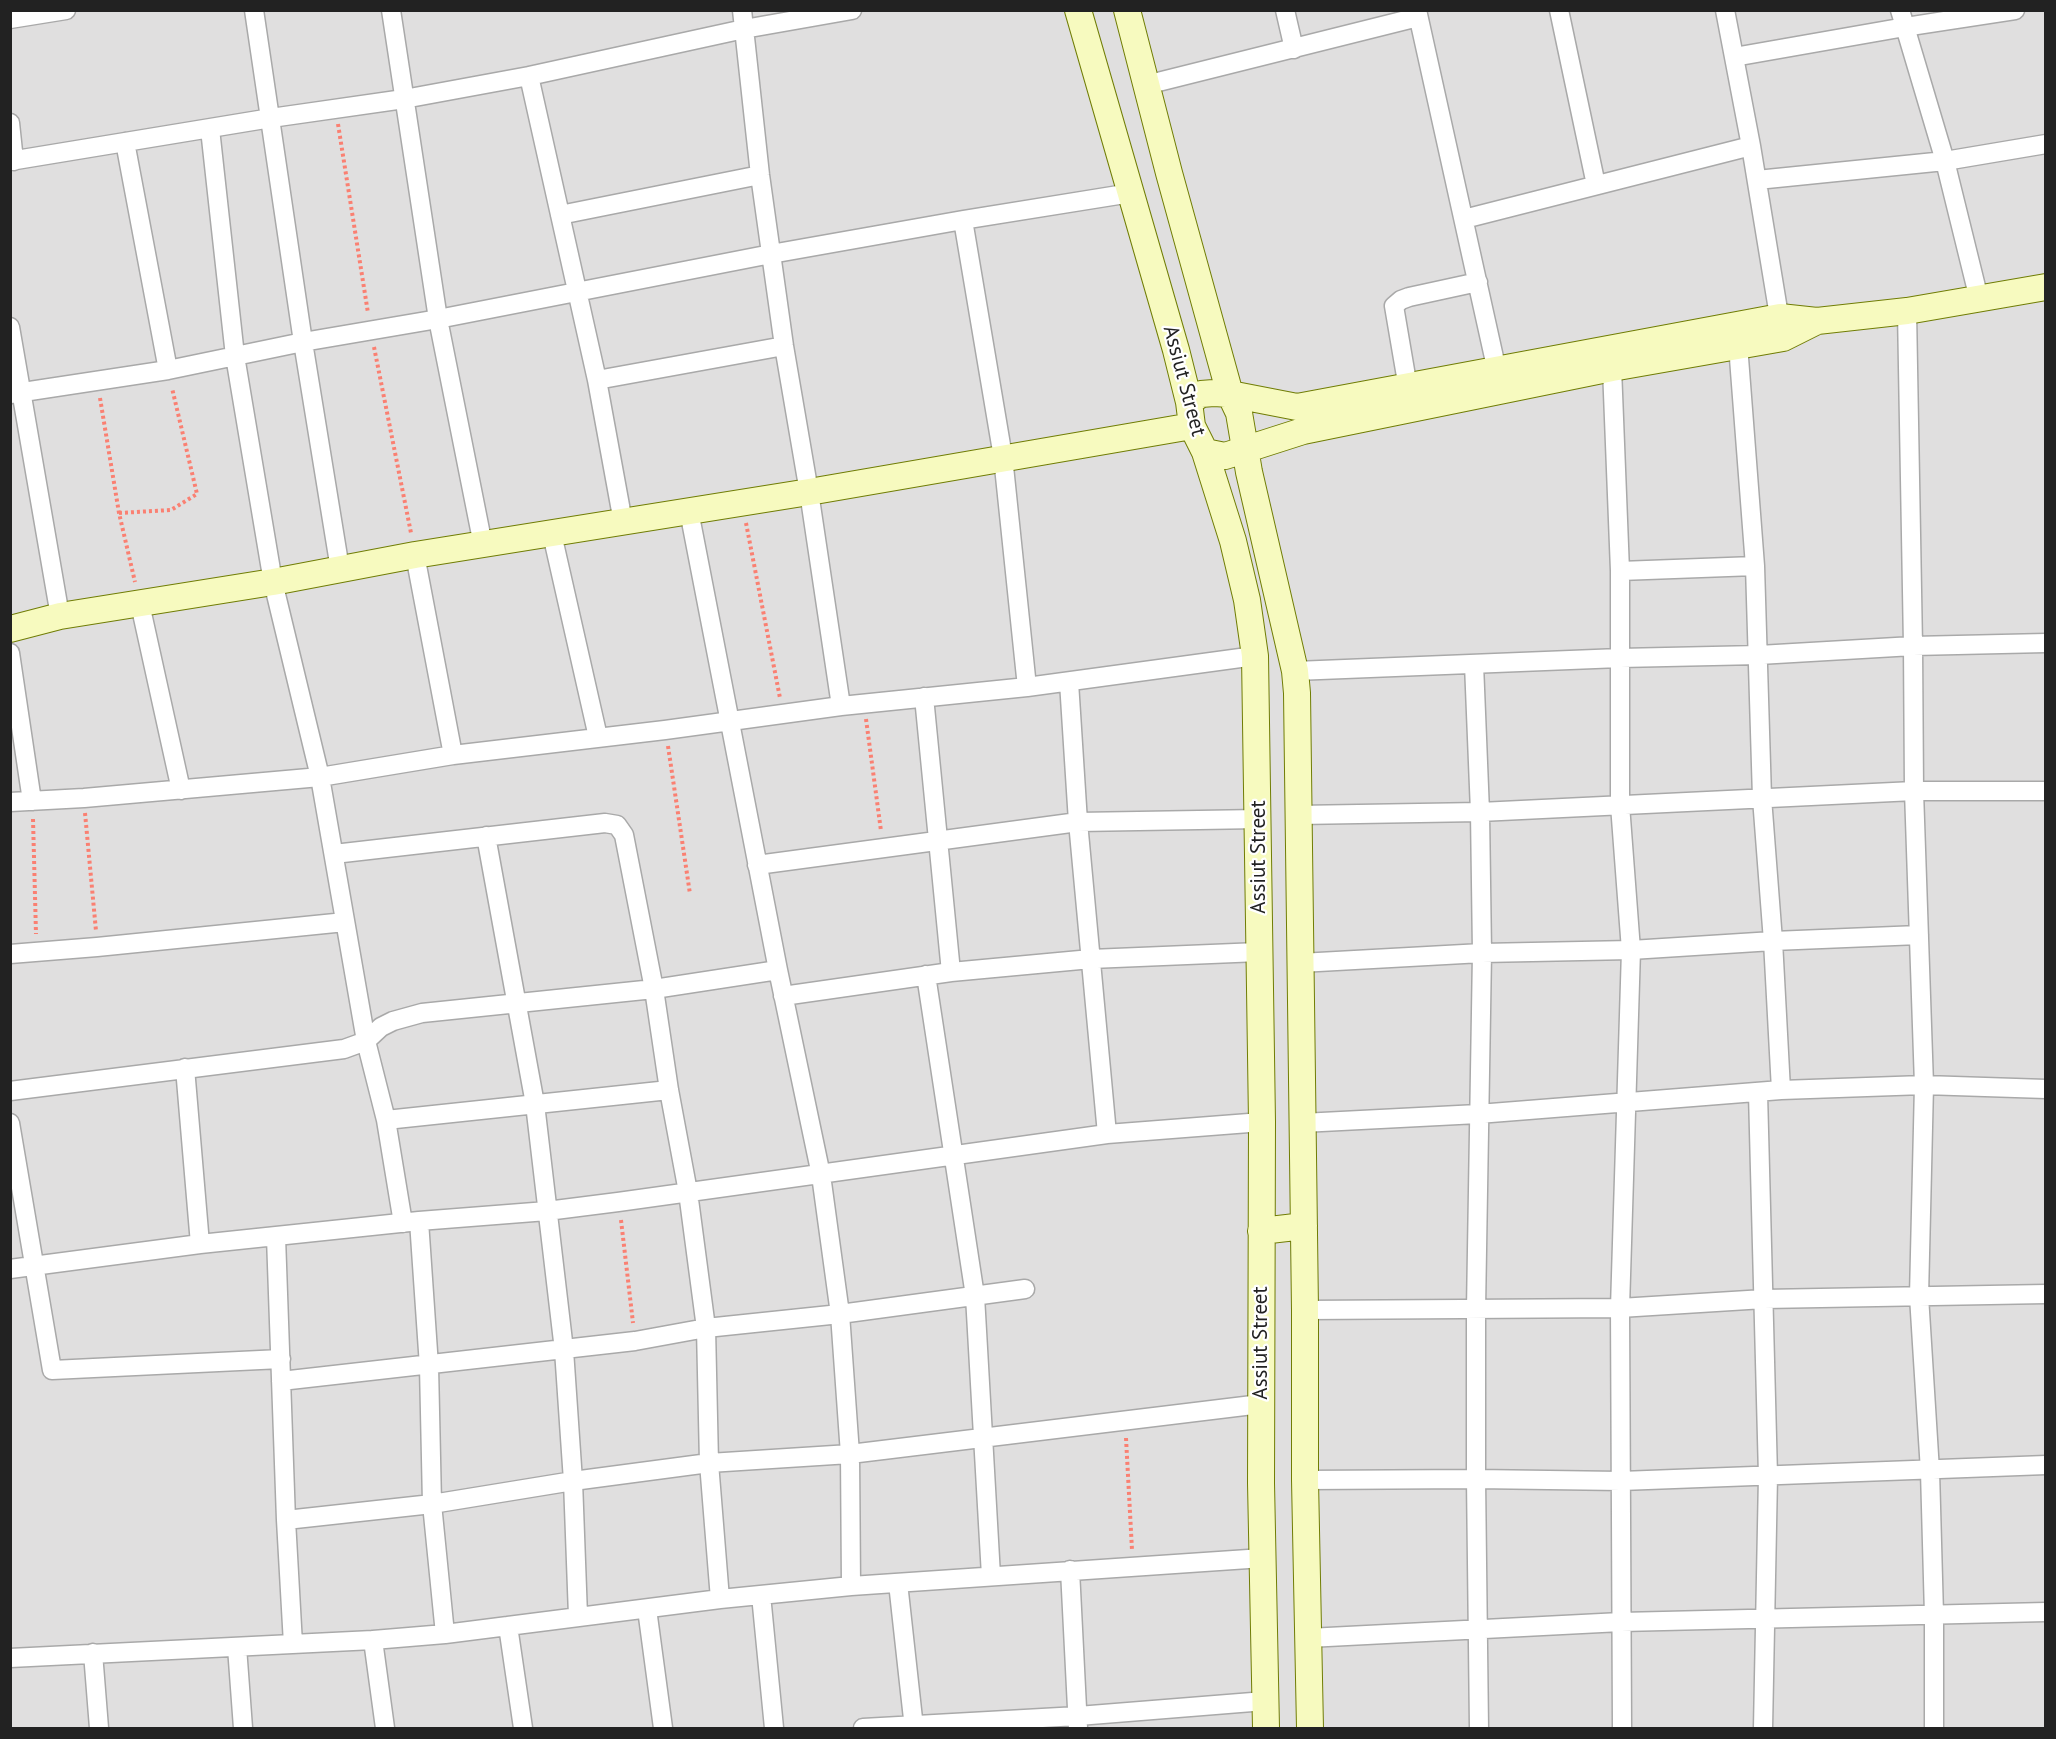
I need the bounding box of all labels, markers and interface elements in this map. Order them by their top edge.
street label: Assiut Street [1157,323,1211,439]
street label: Assiut Street [1246,800,1272,914]
street label: Assiut Street [1248,1286,1274,1400]

